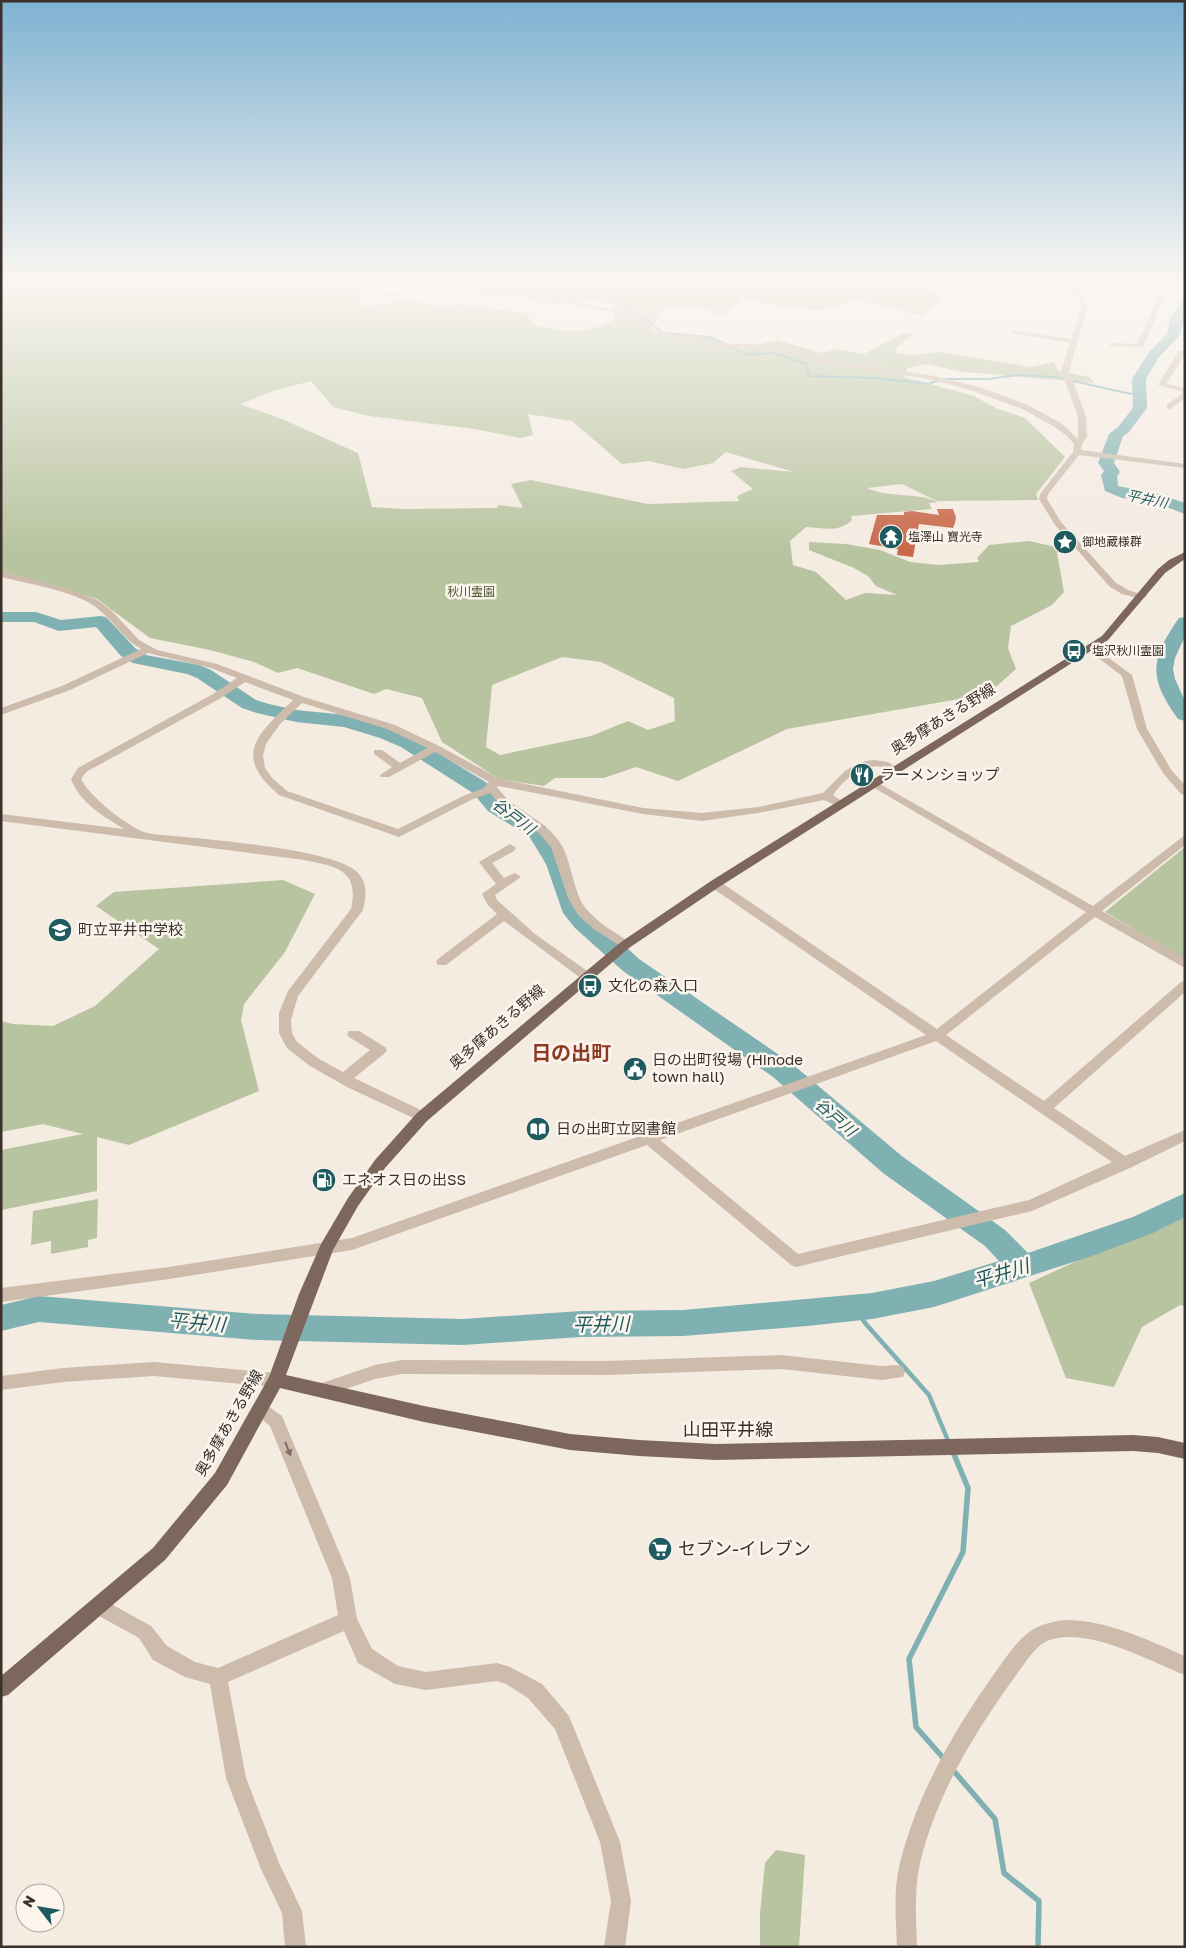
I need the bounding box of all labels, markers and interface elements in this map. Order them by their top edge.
water label: 平井川 [1125,486,1171,512]
temple icon: 塩澤山 寶光寺 [878,524,904,550]
place label: 塩澤山 寶光寺 [908,529,983,544]
place icon: 御地蔵様群 [1052,529,1078,555]
place label: 御地蔵様群 [1082,534,1142,549]
park label: 秋川霊園 [447,584,495,599]
bus stop icon: 塩沢秋川霊園 [1061,638,1087,664]
place label: 塩沢秋川霊園 [1092,643,1164,658]
street label: 奥多摩あきる野線 [887,679,998,758]
restaurant icon: ラーメンショップ [849,762,875,788]
place label: ラーメンショップ [880,765,999,783]
water label: 谷戸川 [489,794,541,840]
school or university icon: 町立平井中学校 [47,917,73,943]
place label: 町立平井中学校 [78,920,183,938]
bus stop icon: 文化の森入口 [577,973,603,999]
place label: 文化の森入口 [608,976,698,994]
street label: 奥多摩あきる野線 [445,980,547,1072]
district label: 日の出町 [531,1040,611,1064]
place label: 日の出町役場 (Hinode town hall) [652,1050,803,1085]
public building icon: 日の出町役場 (Hinode town hall) [622,1056,648,1082]
water label: 谷戸川 [811,1094,862,1142]
library icon: 日の出町立図書館 [525,1116,551,1142]
place label: 日の出町立図書館 [556,1119,676,1137]
fuel station icon: エネオス日の出SS [311,1167,337,1193]
place label: エネオス日の出SS [342,1170,466,1188]
water label: 平井川 [970,1253,1033,1292]
water label: 平井川 [168,1308,228,1336]
water label: 平井川 [572,1311,632,1335]
street label: 奥多摩あきる野線 [190,1366,266,1479]
street label: 山田平井線 [683,1418,773,1440]
one-way arrow [284,1442,292,1456]
supermarket icon: セブン-イレブン [647,1536,673,1562]
place label: セブン-イレブン [678,1537,811,1559]
north arrow [15,1883,65,1933]
text: N [18,1892,38,1910]

